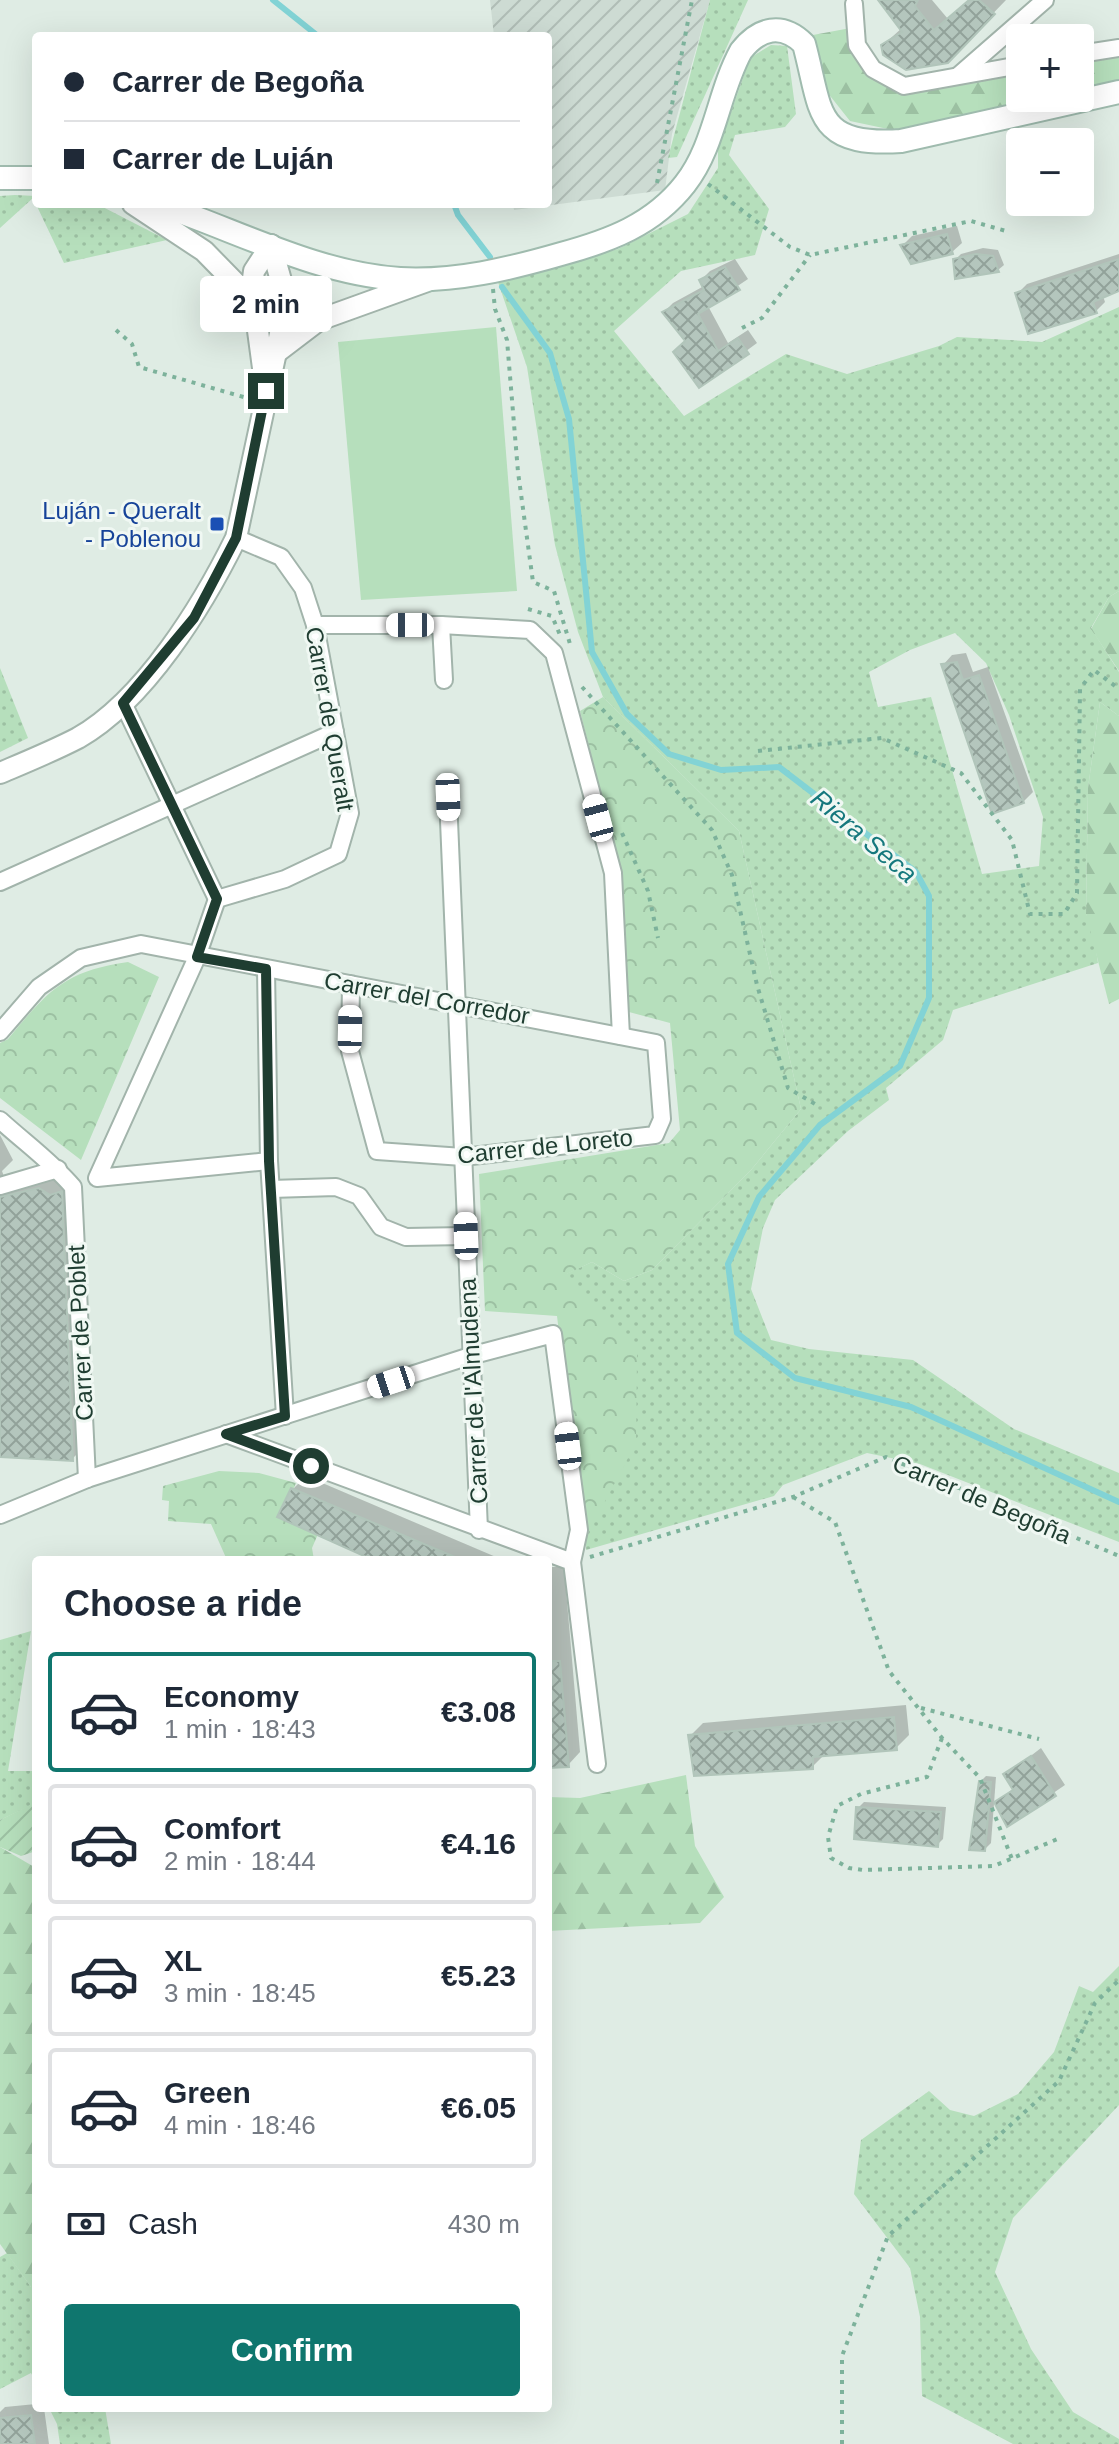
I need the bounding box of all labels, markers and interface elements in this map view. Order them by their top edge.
map controls [1006,24,1094,216]
button: + [1006,24,1094,112]
text: Carrer de Begoña [112,65,364,98]
button: − [1006,128,1094,216]
text: Carrer de Luján [112,142,334,175]
callout: 2 min [200,275,332,331]
text: 2 min [232,289,300,319]
route end [248,373,284,409]
place label: Luján - Queralt - Poblenou [42,497,201,552]
marker: Luján - Queralt - Poblenou [208,515,226,533]
car [386,613,434,637]
street label: Carrer de Queralt [300,625,360,814]
car [435,773,461,821]
water label: Riera Seca [805,783,923,889]
car [580,792,616,844]
street label: Carrer del Corredor [322,967,532,1029]
car [338,1005,362,1053]
street label: Carrer de Loreto [456,1123,634,1169]
car [453,1212,479,1260]
street label: Carrer de Poblet [62,1244,98,1422]
street label: Carrer de l'Almudena [454,1277,492,1505]
car [364,1363,418,1401]
car [553,1421,583,1471]
route start [293,1448,329,1484]
street label: Carrer de Begoña [889,1449,1076,1549]
text: Choose a ride [64,1583,302,1624]
icon: car [68,1676,140,1748]
text: Economy [164,1680,299,1713]
text: €3.08 [441,1695,516,1728]
text: 1 min · 18:43 [164,1714,316,1744]
icon: car [68,1808,140,1880]
text: Comfort [164,1812,281,1845]
text: €4.16 [441,1827,516,1860]
text: 2 min · 18:44 [164,1846,316,1876]
icon: car [68,1940,140,2012]
text: XL [164,1944,202,1977]
text: €5.23 [441,1959,516,1992]
text: 3 min · 18:45 [164,1978,316,2008]
icon: car [68,2072,140,2144]
text: Green [164,2076,251,2109]
text: €6.05 [441,2091,516,2124]
text: 4 min · 18:46 [164,2110,316,2140]
icon: cash [64,2202,108,2246]
text: Cash [128,2207,198,2240]
text: 430 m [448,2209,520,2239]
button: Confirm [64,2304,520,2396]

